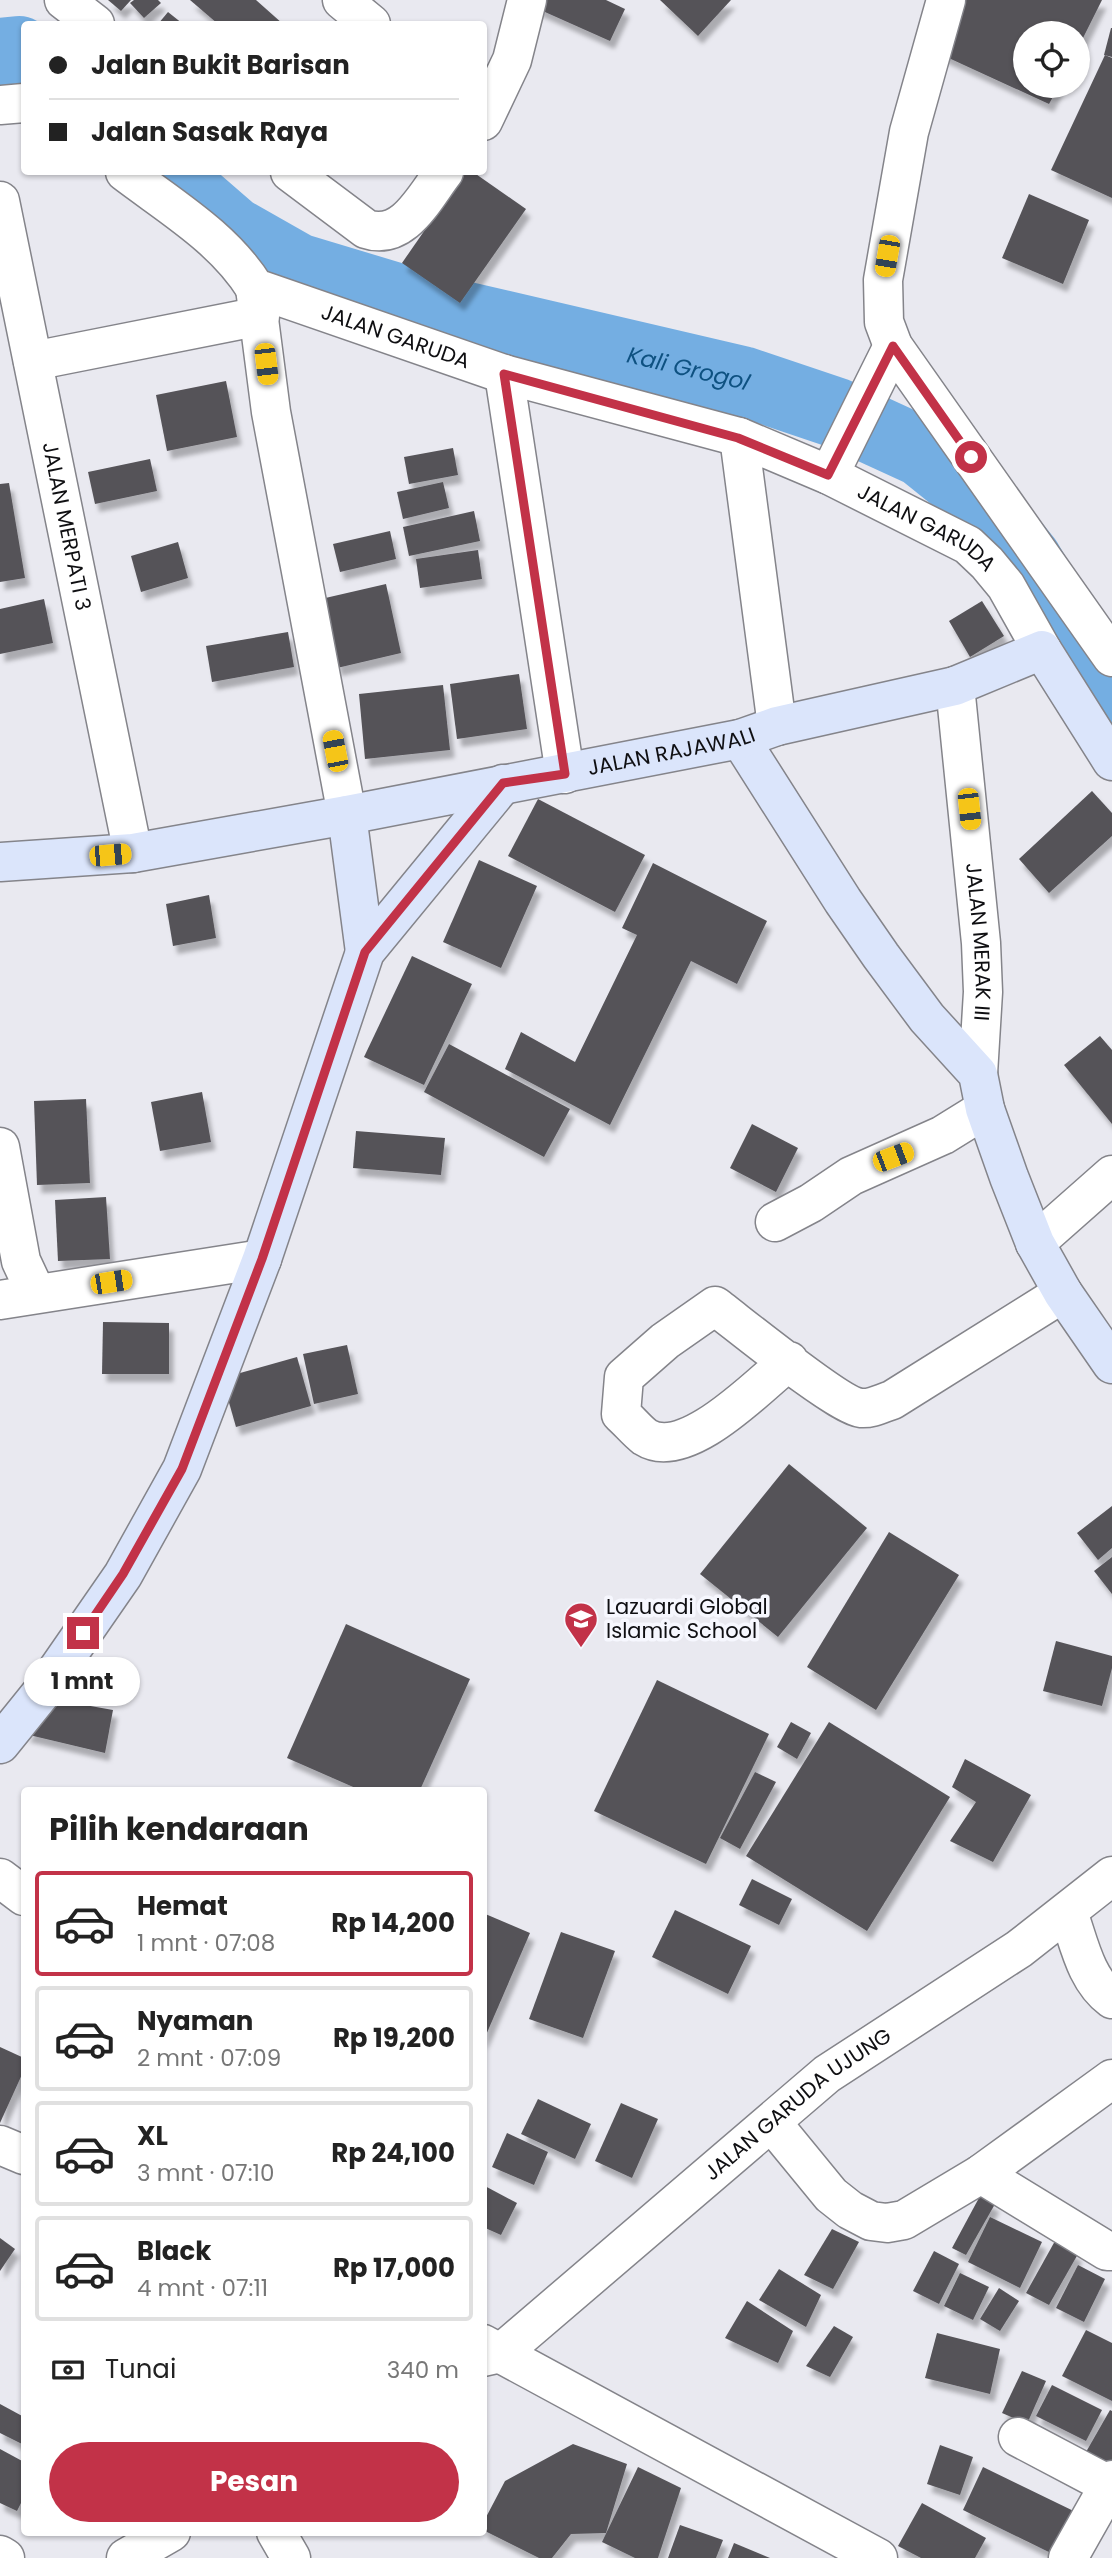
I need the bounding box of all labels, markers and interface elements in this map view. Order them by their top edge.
map controls [1013,21,1090,98]
button: locate [1013,21,1090,98]
text: Jalan Bukit Barisan [91,47,350,83]
text: Jalan Sasak Raya [91,114,328,150]
car [874,233,901,279]
street label: JALAN GARUDA [317,297,474,375]
water label: Kali Grogol [624,339,754,399]
car [254,342,279,386]
street label: JALAN MERPATI 3 [36,439,98,613]
route start [955,441,987,473]
street label: JALAN GARUDA [853,477,1003,577]
street label: JALAN RAJAWALI [585,720,759,782]
car [321,728,350,774]
car [957,787,982,831]
car [89,843,132,867]
street label: JALAN MERAK III [959,861,998,1022]
car [870,1140,917,1174]
car [89,1268,134,1296]
place label: Lazuardi Global Islamic School [606,1592,768,1645]
school or university icon: Lazuardi Global Islamic School [562,1600,600,1649]
route end [67,1617,99,1649]
callout: 1 mnt [25,1658,141,1706]
text: 1 mnt [51,1665,113,1697]
text: Pilih kendaraan [49,1806,309,1851]
text: Hemat [137,1888,228,1924]
icon: car [53,1892,116,1955]
text: Rp 14,200 [331,1905,455,1941]
text: 1 mnt · 07:08 [137,1927,275,1959]
text: Nyaman [137,2003,253,2039]
icon: car [53,2007,116,2070]
text: Rp 19,200 [333,2020,455,2056]
street label: JALAN GARUDA UJUNG [698,2021,897,2187]
text: 2 mnt · 07:09 [137,2042,281,2074]
text: XL [137,2118,168,2154]
icon: car [53,2122,116,2185]
text: Rp 24,100 [331,2135,455,2171]
text: 3 mnt · 07:10 [137,2157,274,2189]
text: Black [137,2233,211,2269]
icon: car [53,2237,116,2300]
text: Rp 17,000 [333,2250,455,2286]
text: 4 mnt · 07:11 [137,2272,268,2304]
icon: cash [49,2351,87,2389]
text: Tunai [105,2351,176,2387]
text: 340 m [387,2354,459,2386]
button: Pesan [49,2442,459,2522]

